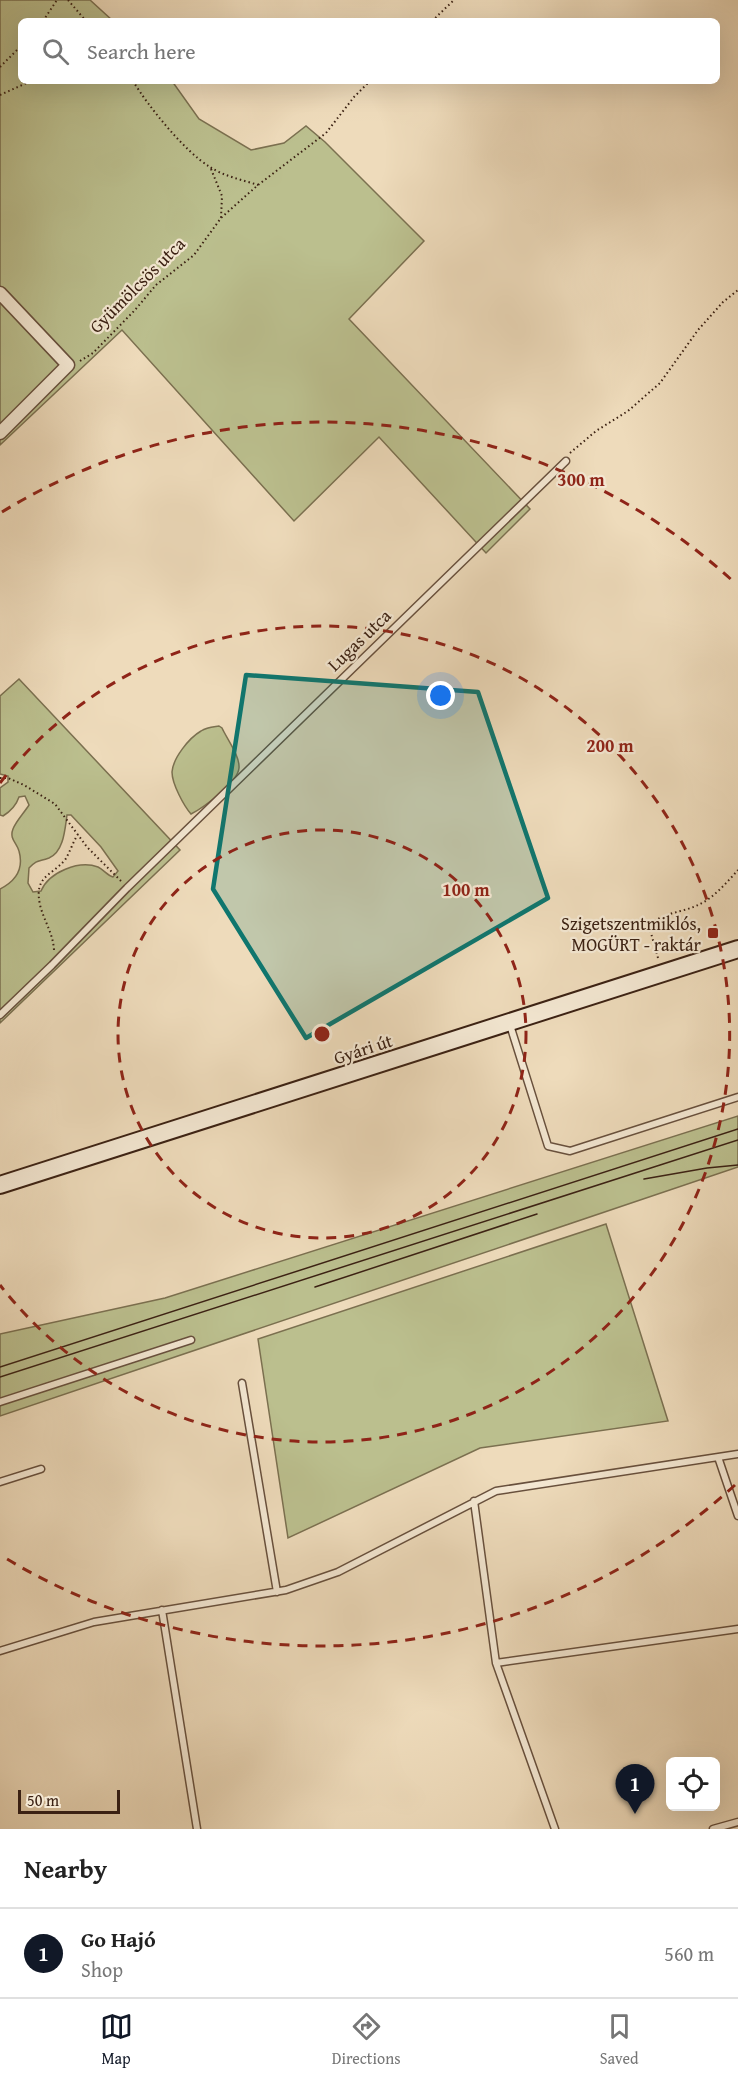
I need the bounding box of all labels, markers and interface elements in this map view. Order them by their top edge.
search box [18,18,720,84]
icon: search [39,35,72,68]
text: Search here [87,35,196,67]
street label: Gyümölcsös utca [83,230,192,339]
text: 300 m [557,466,605,493]
street label: Lugas utca [321,602,397,677]
your location [426,681,455,710]
text: 200 m [586,732,634,759]
text: 100 m [442,876,490,903]
place label: Szigetszentmiklós, MOGÜRT - raktár [561,910,702,958]
marker: Szigetszentmiklós, MOGÜRT - raktár [706,926,720,940]
centre of rings [312,1024,332,1044]
street label: Gyári út [330,1027,397,1071]
map controls [666,1757,720,1811]
button: locate [666,1757,720,1811]
pin: 1 [616,1764,654,1814]
scale bar [18,1787,120,1814]
text: 50 m [27,1788,59,1812]
text: Nearby [24,1849,107,1888]
text: Go Hajó [81,1923,156,1955]
text: 1 [38,1939,49,1968]
text: 560 m [664,1939,714,1968]
text: Shop [81,1955,123,1984]
tab: Map [100,2010,133,2070]
tab: Directions [332,2010,401,2070]
tab: Saved [600,2010,638,2070]

